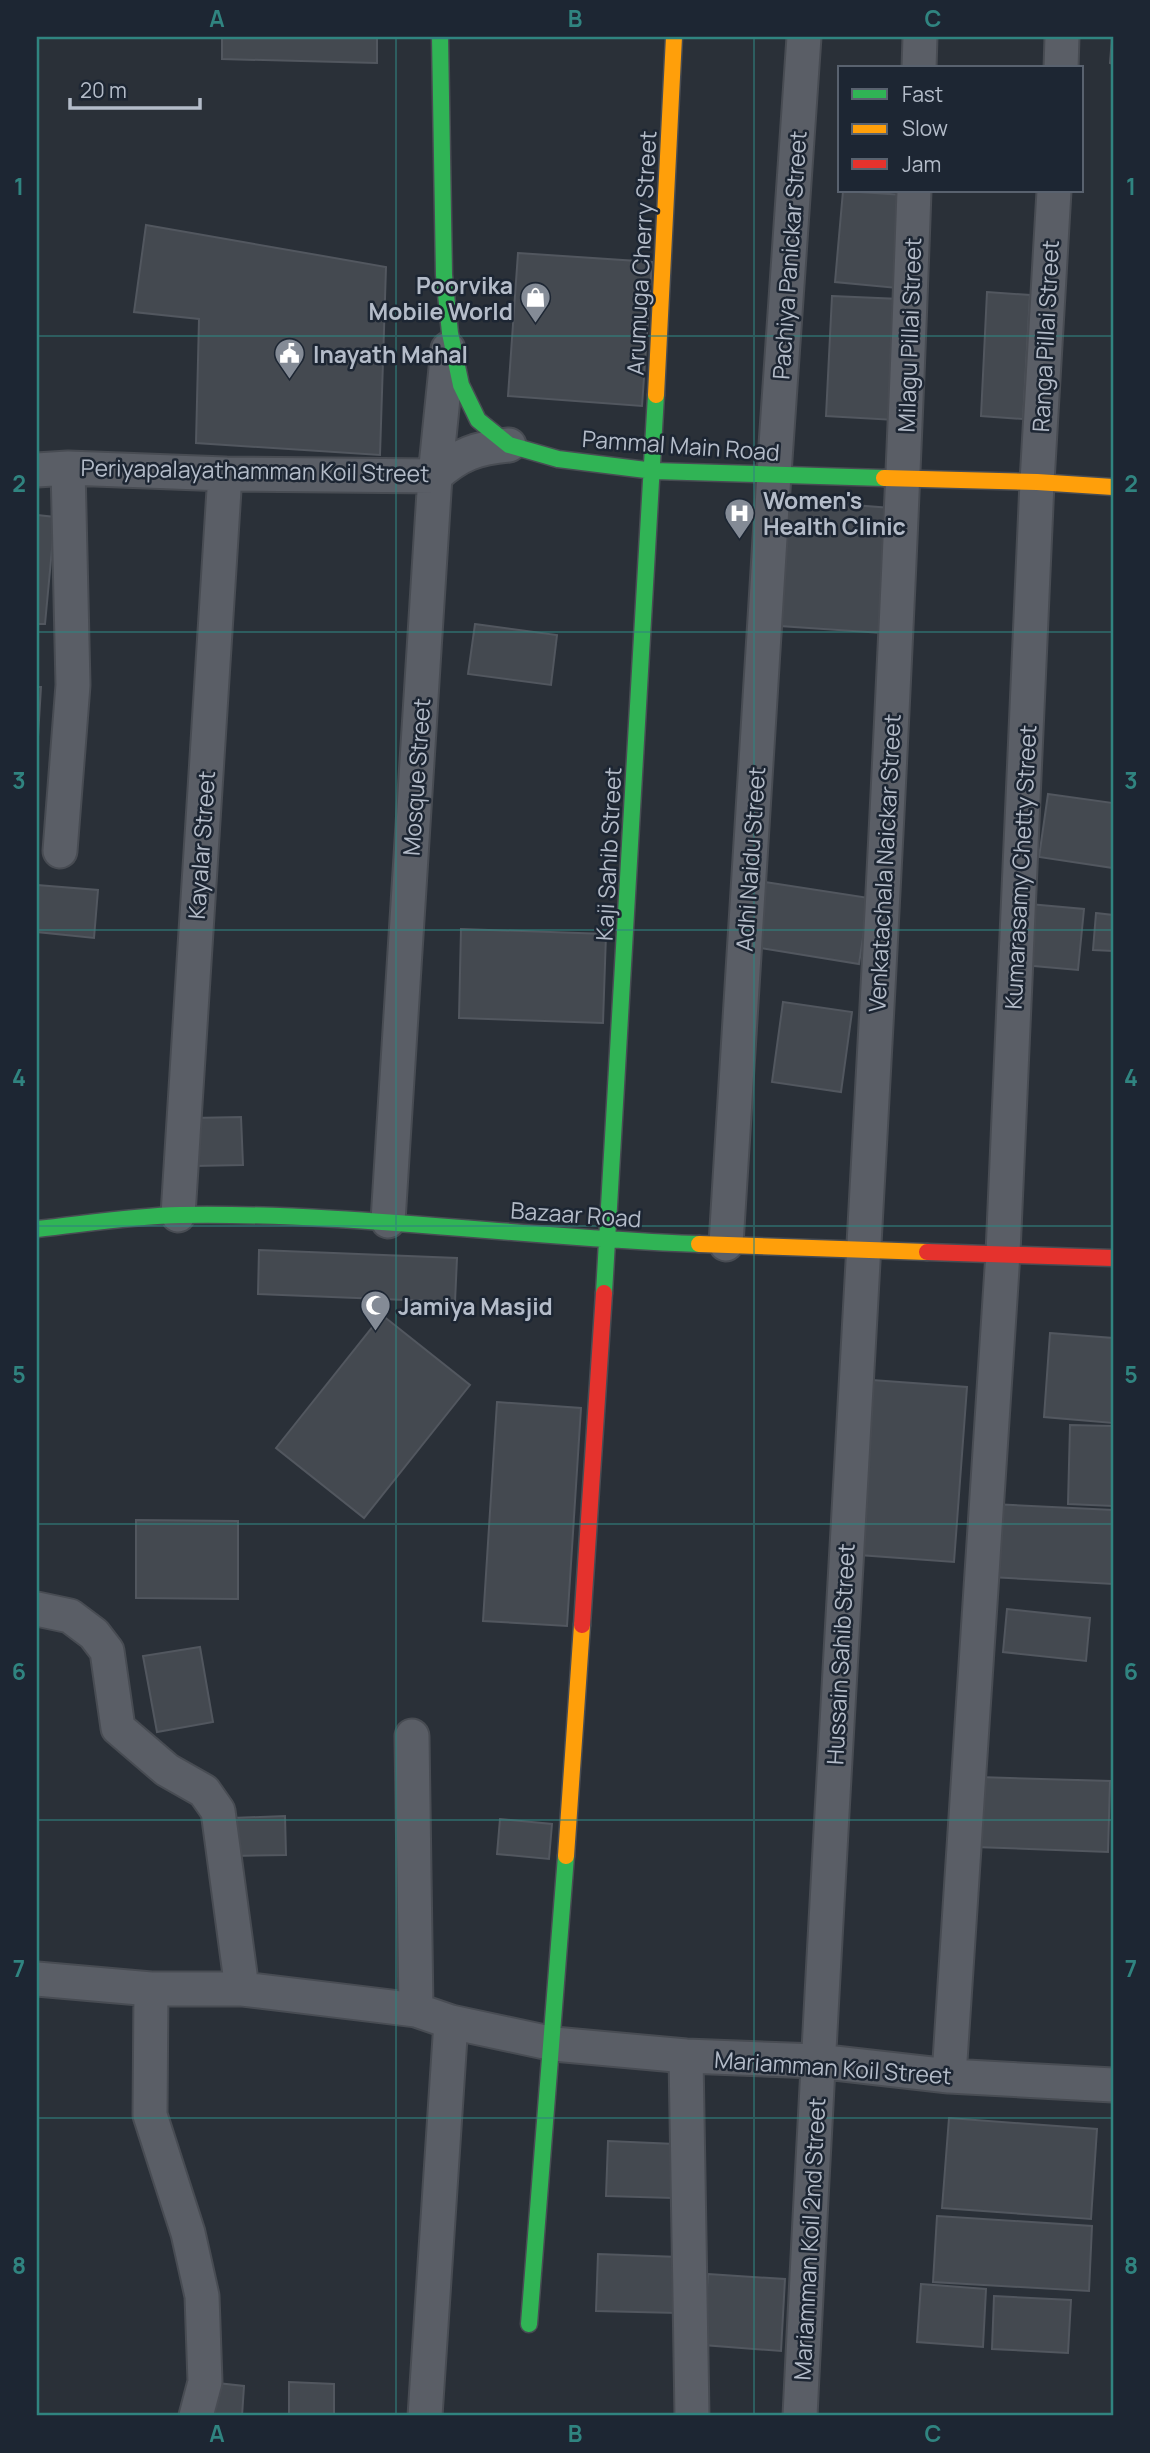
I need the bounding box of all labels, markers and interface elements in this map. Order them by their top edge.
text: A [209,2,225,34]
text: B [568,2,582,34]
text: C [925,2,942,34]
scale bar [70,66,200,110]
legend [838,66,1084,192]
text: 20 m [80,76,127,104]
text: Fast [902,80,943,108]
text: Slow [902,114,948,142]
street label: Pachiya Panickar Street [764,129,814,381]
street label: Arumuga Cherry Street [619,130,663,376]
text: Jam [902,150,941,178]
text: 1 [14,170,24,202]
text: 1 [1126,170,1136,202]
street label: Milagu Pillai Street [890,237,928,433]
street label: Ranga Pillai Street [1024,239,1066,433]
place label: Poorvika Mobile World [369,269,513,327]
shop icon: Poorvika Mobile World [519,281,553,325]
public building icon: Inayath Mahal [273,337,307,381]
place label: Inayath Mahal [313,338,468,370]
street label: Pammal Main Road [581,422,781,468]
street label: Periyapalayathamman Koil Street [80,451,430,489]
text: 2 [12,467,26,499]
text: 2 [1124,467,1138,499]
place label: Women's Health Clinic [763,484,906,542]
hospital icon: Women's Health Clinic [723,496,757,540]
street label: Mosque Street [395,697,437,857]
street label: Venkatachala Naickar Street [860,713,908,1013]
street label: Kumarasamy Chetty Street [997,724,1043,1010]
text: 3 [12,764,26,796]
text: 3 [1124,764,1138,796]
street label: Kaji Sahib Street [587,766,629,942]
street label: Adhi Naidu Street [728,766,772,952]
street label: Kayalar Street [180,770,222,920]
text: 4 [12,1061,26,1093]
text: 4 [1124,1061,1138,1093]
street label: Bazaar Road [509,1193,643,1235]
mosque icon: Jamiya Masjid [358,1289,392,1333]
place label: Jamiya Masjid [398,1290,553,1322]
text: 5 [12,1358,26,1390]
text: 5 [1124,1358,1138,1390]
street label: Hussain Sahib Street [818,1542,862,1766]
text: 6 [12,1655,26,1687]
text: 6 [1124,1655,1138,1687]
text: 7 [13,1952,25,1984]
text: 7 [1125,1952,1137,1984]
street label: Mariamman Koil Street [713,2043,953,2091]
street label: Mariamman Koil 2nd Street [786,2097,832,2381]
text: 8 [12,2249,26,2281]
text: 8 [1124,2249,1138,2281]
text: A [209,2417,225,2449]
text: B [568,2417,582,2449]
text: C [925,2417,942,2449]

